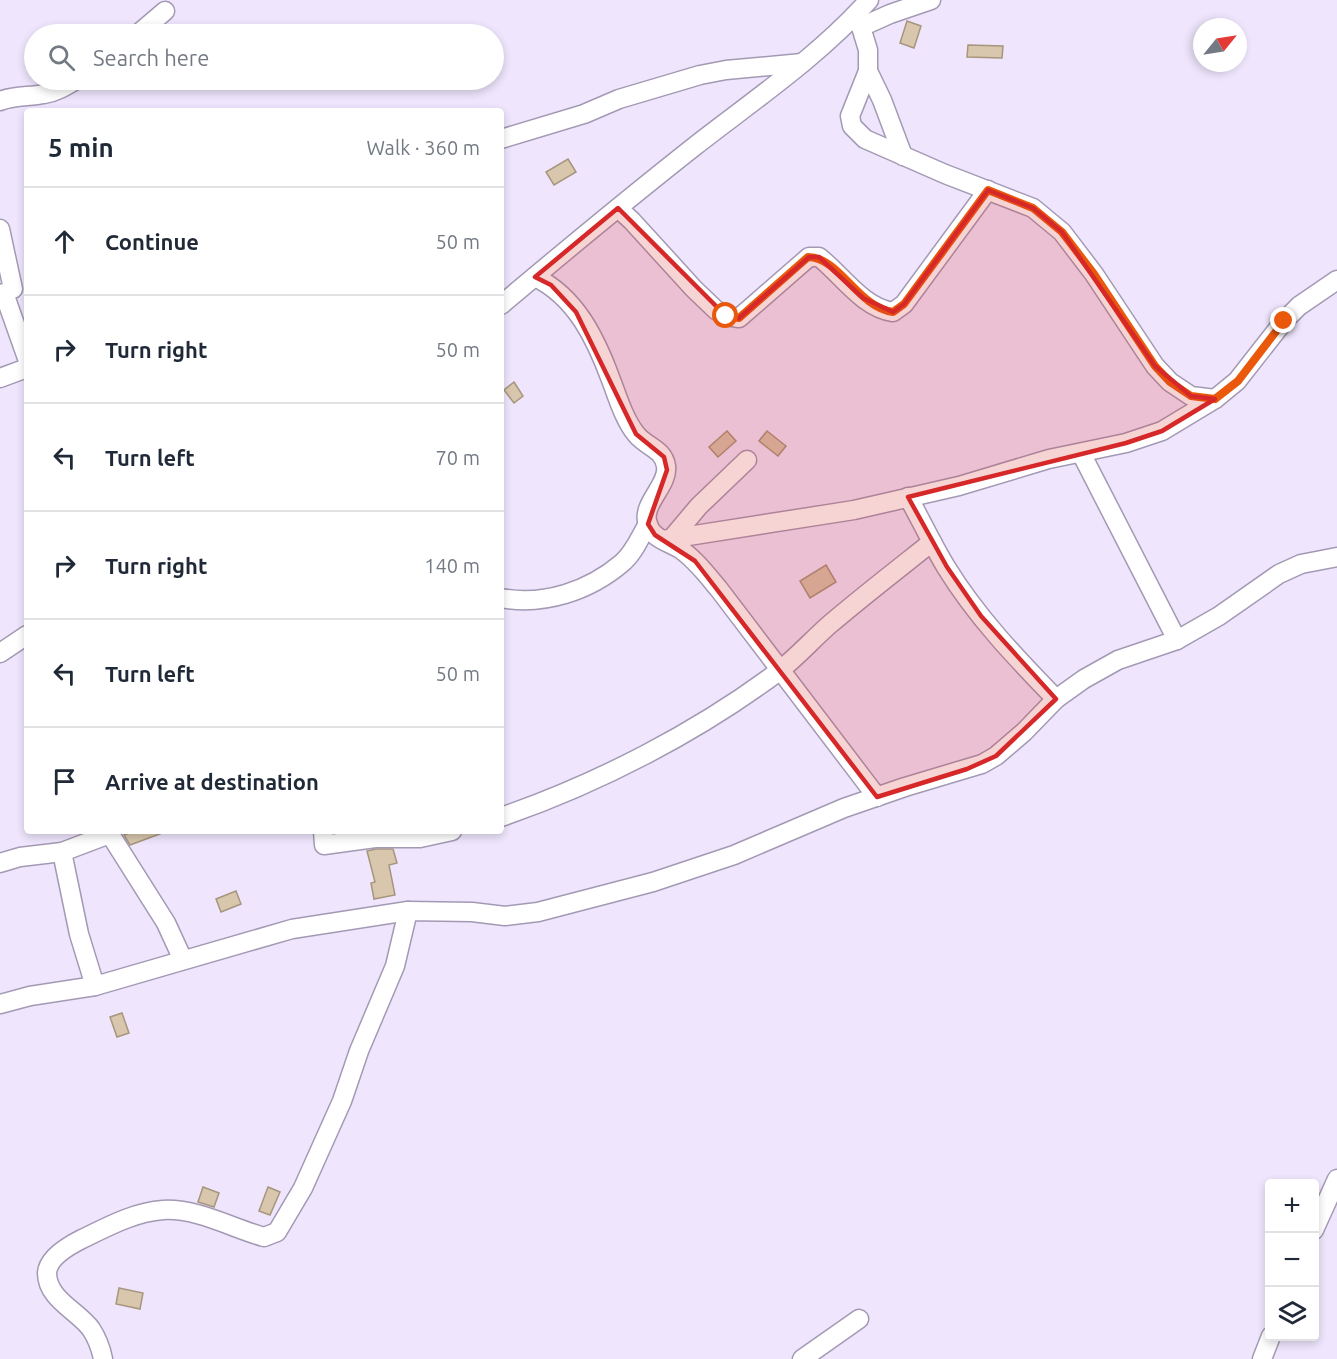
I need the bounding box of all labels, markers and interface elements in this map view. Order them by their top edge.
north arrow [1193,18,1247,72]
search box [24,24,504,90]
icon: search [45,41,78,74]
text: Search here [93,45,209,70]
text: 5 min [48,133,114,162]
text: Walk · 360 m [367,136,480,159]
icon: ahead [48,225,81,258]
text: Continue [105,229,199,254]
text: 50 m [436,230,480,253]
route start [712,302,738,328]
route end [1270,307,1296,333]
icon: right [48,333,81,366]
text: Turn right [105,337,207,362]
text: 50 m [436,338,480,361]
icon: left [48,441,81,474]
text: Turn left [105,445,195,470]
text: 70 m [436,446,480,469]
icon: right [48,549,81,582]
text: Turn right [105,553,207,578]
text: 140 m [424,554,480,577]
icon: left [48,657,81,690]
text: Turn left [105,661,195,686]
text: 50 m [436,662,480,685]
icon: arrive [48,765,81,798]
text: Arrive at destination [105,769,319,794]
map controls [1265,1179,1319,1341]
button: + [1265,1179,1319,1233]
button: − [1265,1233,1319,1287]
button: layers [1265,1287,1319,1341]

